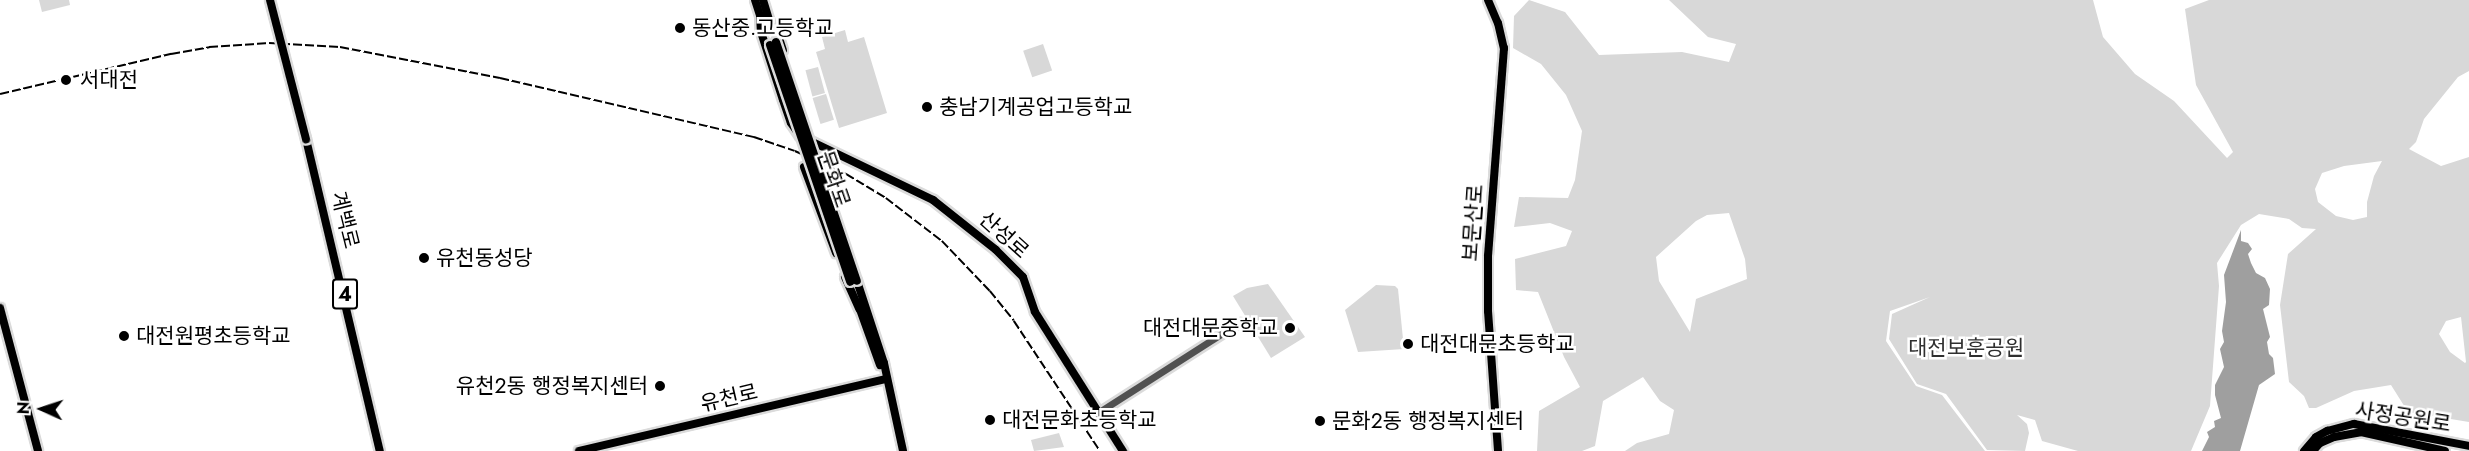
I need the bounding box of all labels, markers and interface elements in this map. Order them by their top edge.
place label: 동산중.고등학교 [692,15,834,41]
marker: 동산중.고등학교 [673,21,687,35]
place label: 서대전 [80,67,138,93]
marker: 서대전 [57,71,75,89]
place label: 충남기계공업고등학교 [939,94,1132,120]
marker: 충남기계공업고등학교 [920,100,934,114]
street label: 문화로 [813,147,855,211]
street label: 보문산로 [1458,184,1488,262]
street label: 계백로 [326,189,364,251]
street label: 산성로 [974,206,1034,264]
place label: 유천동성당 [436,245,533,271]
marker: 유천동성당 [417,251,431,265]
road number: 4 [332,277,358,311]
place label: 대전대문중학교 [1143,315,1278,341]
marker: 대전대문중학교 [1283,321,1297,335]
place label: 대전원평초등학교 [136,323,291,349]
marker: 대전원평초등학교 [117,329,131,343]
place label: 대전대문초등학교 [1420,331,1575,357]
park label: 대전보훈공원 [1908,335,2024,361]
marker: 대전대문초등학교 [1401,337,1415,351]
place label: 유천2동 행정복지센터 [456,373,648,399]
north arrow [12,379,72,439]
marker: 유천2동 행정복지센터 [653,379,667,393]
street label: 유천로 [698,379,760,417]
street label: 사정공원로 [2353,397,2453,437]
text: N [12,401,35,415]
place label: 대전문화초등학교 [1002,407,1157,433]
place label: 문화2동 행정복지센터 [1332,408,1524,434]
marker: 대전문화초등학교 [983,413,997,427]
marker: 문화2동 행정복지센터 [1313,414,1327,428]

